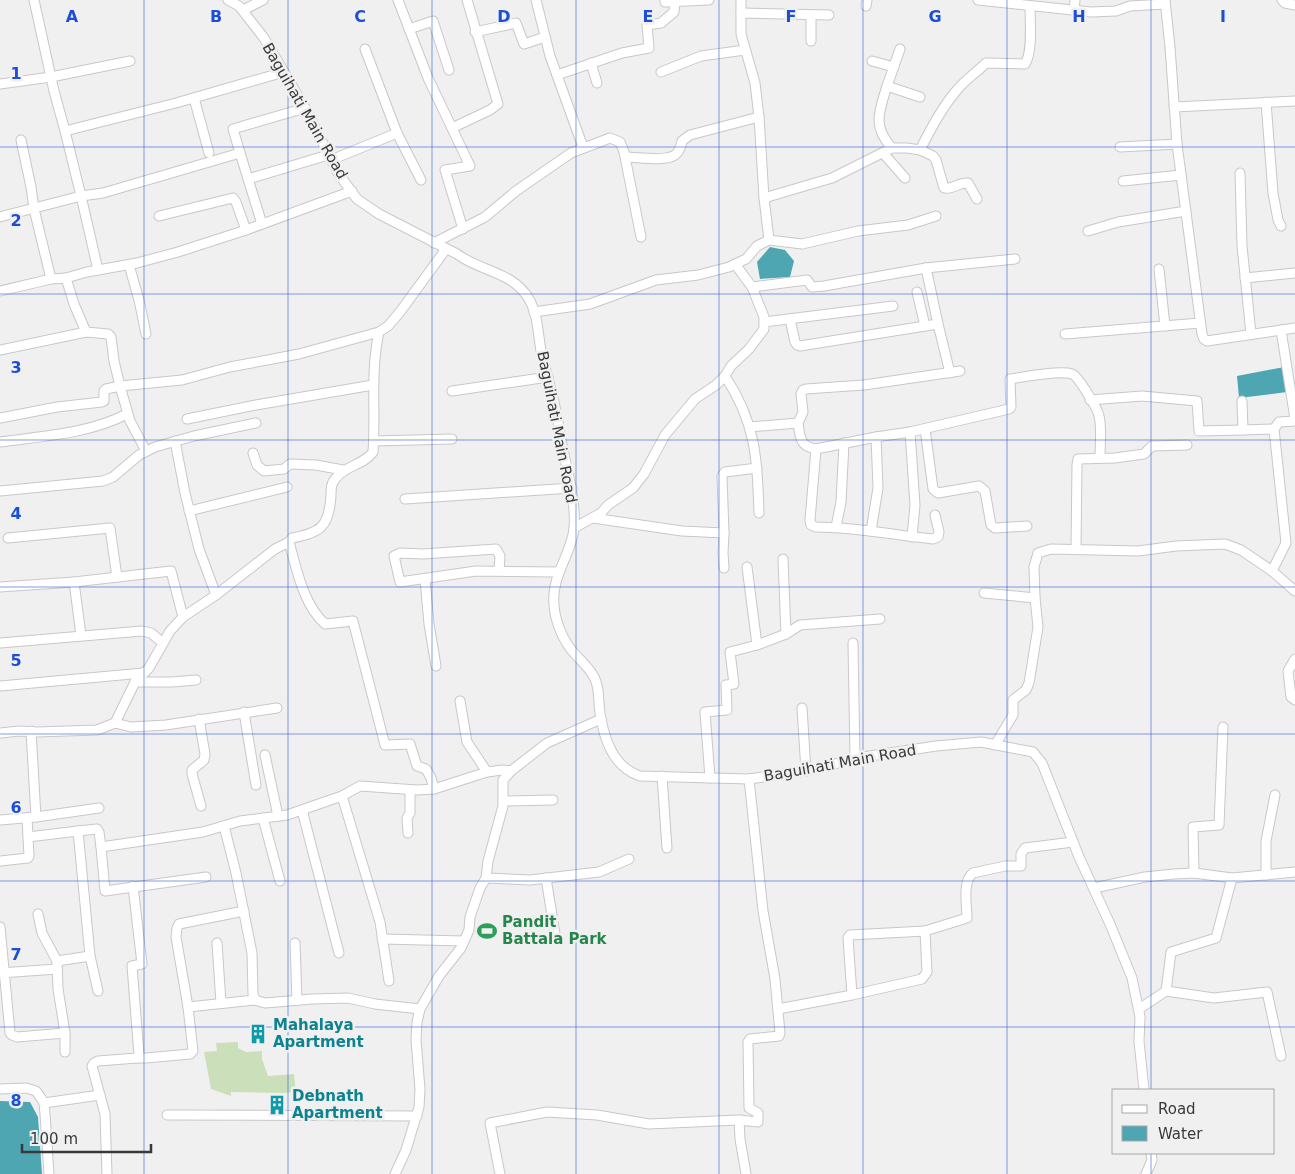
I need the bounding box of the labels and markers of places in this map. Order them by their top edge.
place label: Pandit Battala Park [502,913,608,948]
sports icon: Pandit Battala Park [476,920,498,942]
place label: Mahalaya Apartment [273,1016,364,1051]
building icon: Mahalaya Apartment [247,1023,269,1045]
place label: Debnath Apartment [292,1087,383,1122]
building icon: Debnath Apartment [266,1094,288,1116]

